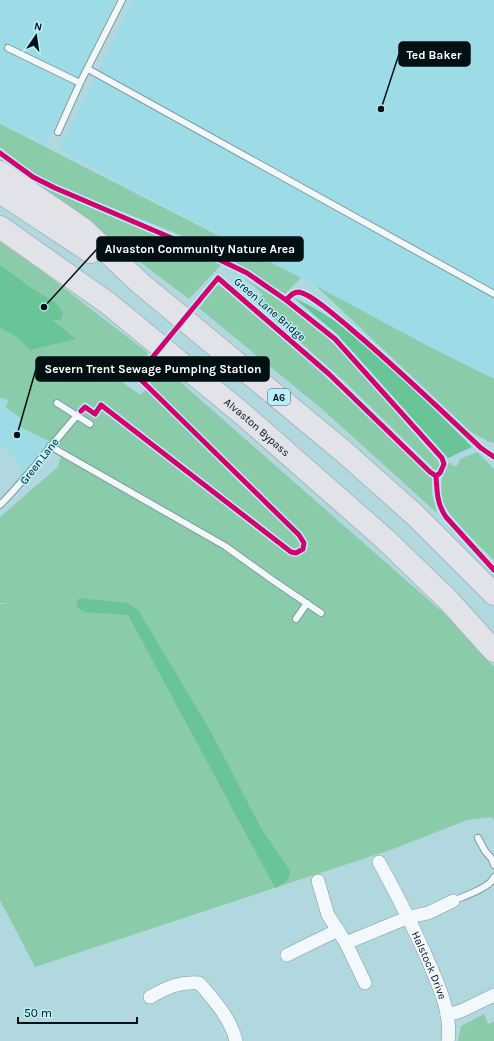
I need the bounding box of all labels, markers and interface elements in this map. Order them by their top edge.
north arrow [16,16,56,56]
text: N [33,20,43,34]
callout: Ted Baker [399,42,470,66]
text: Ted Baker [406,48,462,62]
callout: Alvaston Community Nature Area [97,237,303,261]
text: Alvaston Community Nature Area [105,242,295,256]
street label: Green Lane Bridge [231,275,308,344]
callout: Severn Trent Sewage Pumping Station [36,357,269,381]
text: Severn Trent Sewage Pumping Station [45,362,261,376]
road number: A6 [268,389,290,405]
street label: Alvaston Bypass [221,396,292,459]
street label: Green Lane [17,435,62,487]
street label: Halstock Drive [409,929,449,1001]
scale bar [18,999,137,1025]
text: 50 m [24,1006,52,1020]

